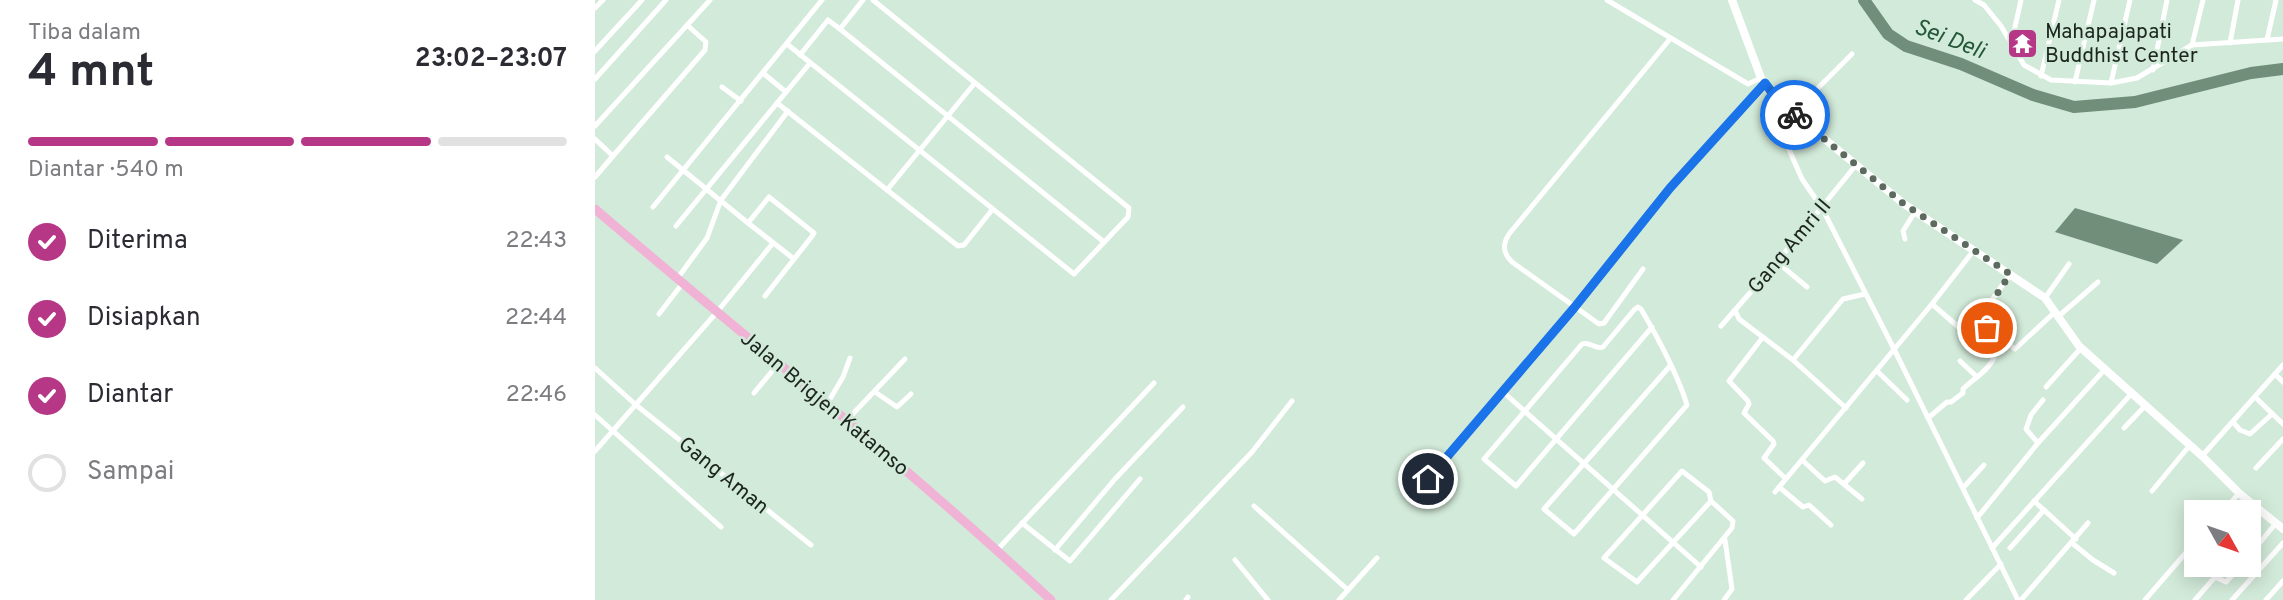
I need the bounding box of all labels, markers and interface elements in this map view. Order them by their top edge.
water label: Sei Deli [1909,14,1990,68]
text: Tiba dalam [28,19,141,48]
place label: Mahapajapati Buddhist Center [2045,19,2198,70]
temple icon: Mahapajapati Buddhist Center [2005,26,2039,60]
text: 23:02–23:07 [415,43,567,76]
text: 4 mnt [28,44,154,103]
courier [1760,80,1830,150]
icon: bike [1776,96,1814,134]
text: Diantar · 540 m [28,156,184,185]
street label: Gang Amri II [1742,194,1838,300]
icon: check [28,223,66,261]
text: Diterima [87,225,188,258]
text: 22:43 [506,227,567,256]
pin [1957,298,2017,358]
icon: check [28,300,66,338]
text: Disiapkan [87,302,201,335]
text: 22:44 [505,304,567,333]
icon: bag [1968,309,2006,347]
street label: Jalan Brigjen Katamso [734,326,914,483]
icon: check [28,377,66,415]
text: Diantar [87,379,173,412]
text: 22:46 [506,381,567,410]
street label: Gang Aman [672,431,774,521]
pin [1398,449,1458,509]
text: Sampai [87,456,174,489]
icon: home [1409,460,1447,498]
north arrow [2184,500,2261,578]
map controls [2184,500,2261,577]

